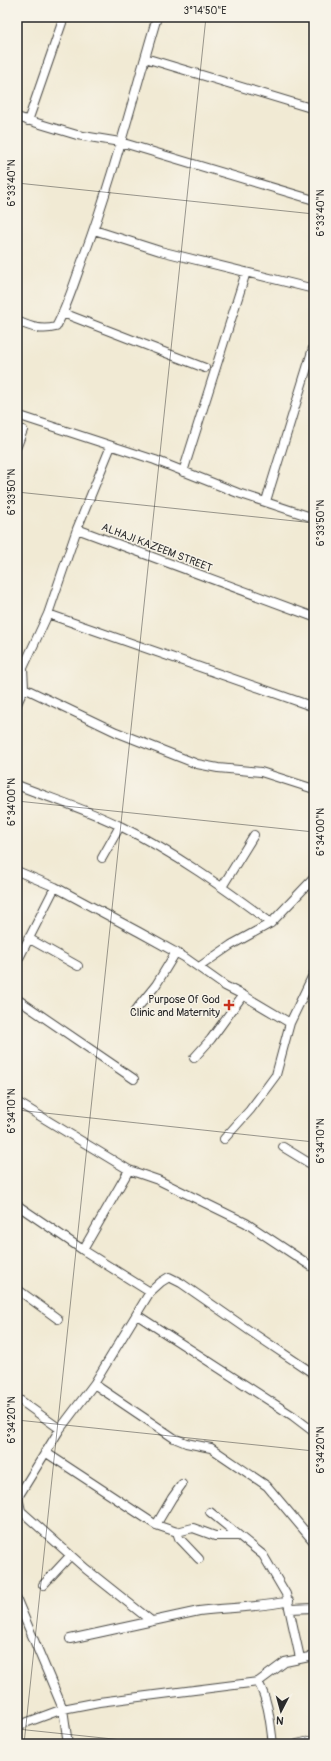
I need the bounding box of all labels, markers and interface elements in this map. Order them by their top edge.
text: 3°14'50"E [183,5,227,17]
text: 6°33'40"N [6,159,18,206]
text: 6°33'40"N [315,189,327,236]
text: 6°33'50"N [6,469,18,515]
text: 6°33'50"N [315,500,327,546]
street label: ALHAJI KAZEEM STREET [100,520,214,575]
text: 6°34'00"N [6,778,18,826]
text: 6°34'00"N [315,808,327,856]
place label: Purpose Of God Clinic and Maternity [130,993,220,1019]
marker: Purpose Of God Clinic and Maternity [223,999,235,1011]
text: 6°34'10"N [6,1088,18,1134]
text: 6°34'10"N [315,1118,327,1164]
text: 6°34'20"N [6,1396,18,1443]
text: 6°34'20"N [315,1426,327,1473]
north arrow [261,1691,301,1731]
text: N [275,1714,284,1727]

